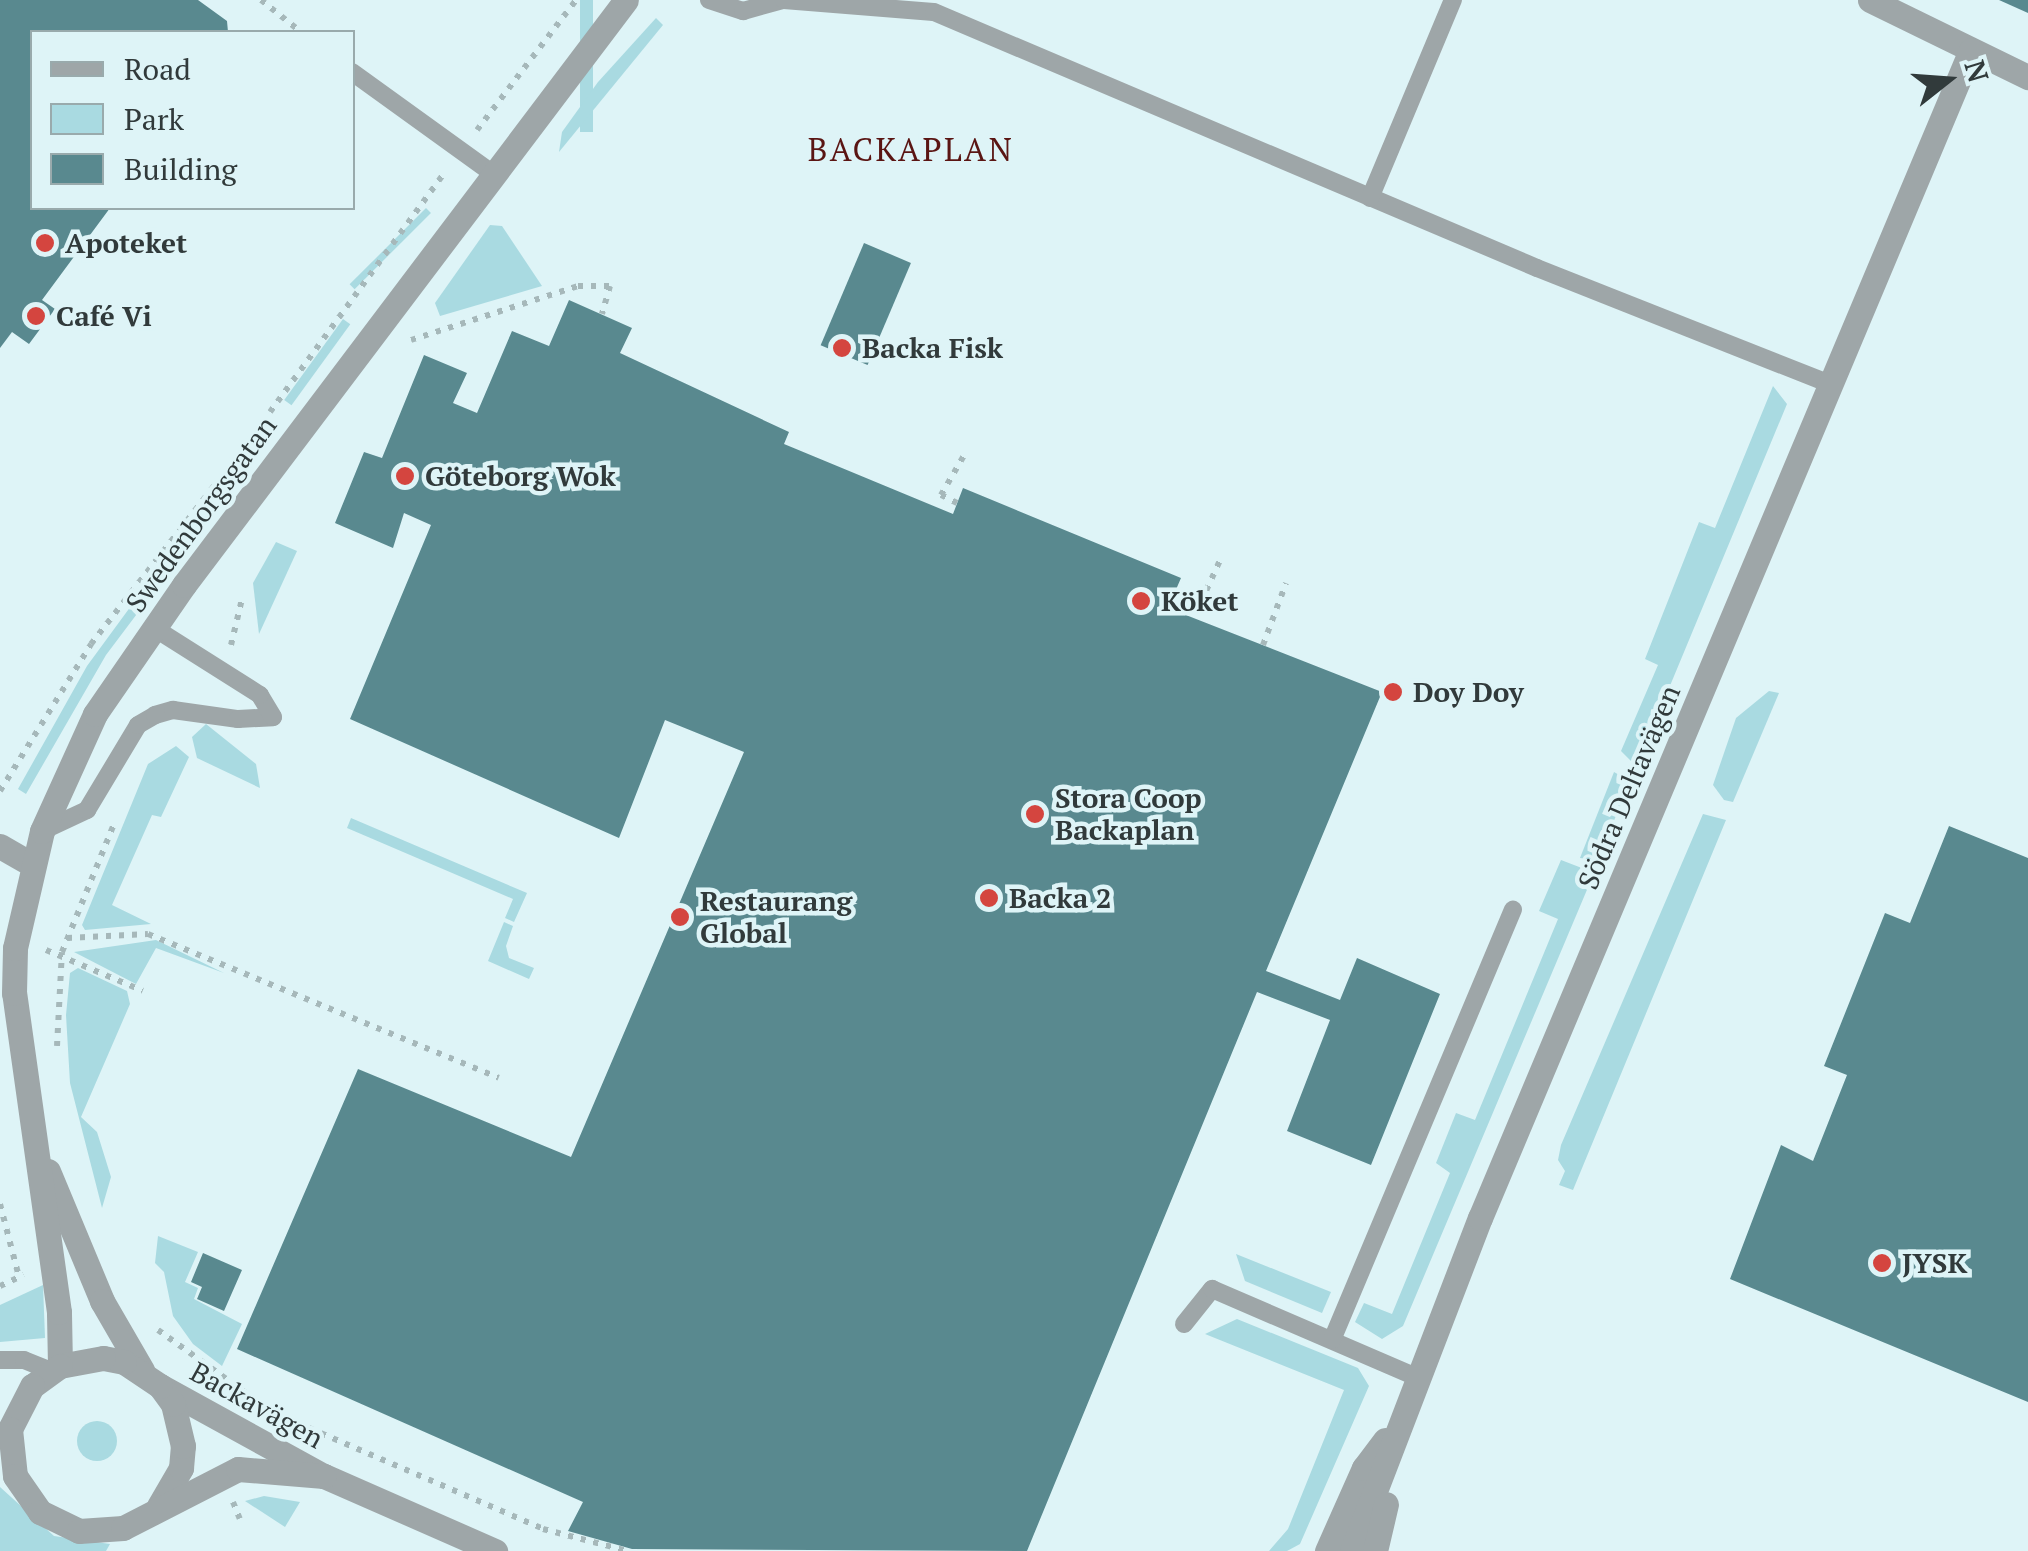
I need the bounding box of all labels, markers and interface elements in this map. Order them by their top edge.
legend [30,30,355,210]
north arrow [1898,30,1998,130]
text: Road [124,49,191,89]
text: N [1956,56,1998,87]
text: Park [124,99,184,139]
district label: BACKAPLAN [808,130,1014,168]
text: Building [124,149,237,189]
place label: Apoteket [65,226,187,260]
marker: Apoteket [34,232,56,254]
place label: Café Vi [56,299,152,333]
marker: Café Vi [25,305,47,327]
place label: Backa Fisk [862,331,1003,365]
marker: Backa Fisk [831,337,853,359]
street label: Swedenborgsgatan [119,410,283,618]
place label: Göteborg Wok [425,459,616,493]
marker: Göteborg Wok [394,465,416,487]
place label: Köket [1161,584,1238,618]
marker: Köket [1130,590,1152,612]
place label: Doy Doy [1413,675,1524,709]
street label: Södra Deltavägen [1571,680,1687,894]
marker: Doy Doy [1382,681,1404,703]
place label: Stora Coop Backaplan [1055,781,1202,847]
marker: Stora Coop Backaplan [1024,803,1046,825]
place label: Backa 2 [1009,881,1112,915]
place label: Restaurang Global [700,884,852,950]
marker: Backa 2 [978,887,1000,909]
marker: Restaurang Global [669,906,691,928]
place label: JYSK [1902,1246,1967,1280]
marker: JYSK [1871,1252,1893,1274]
street label: Backavägen [185,1355,329,1455]

